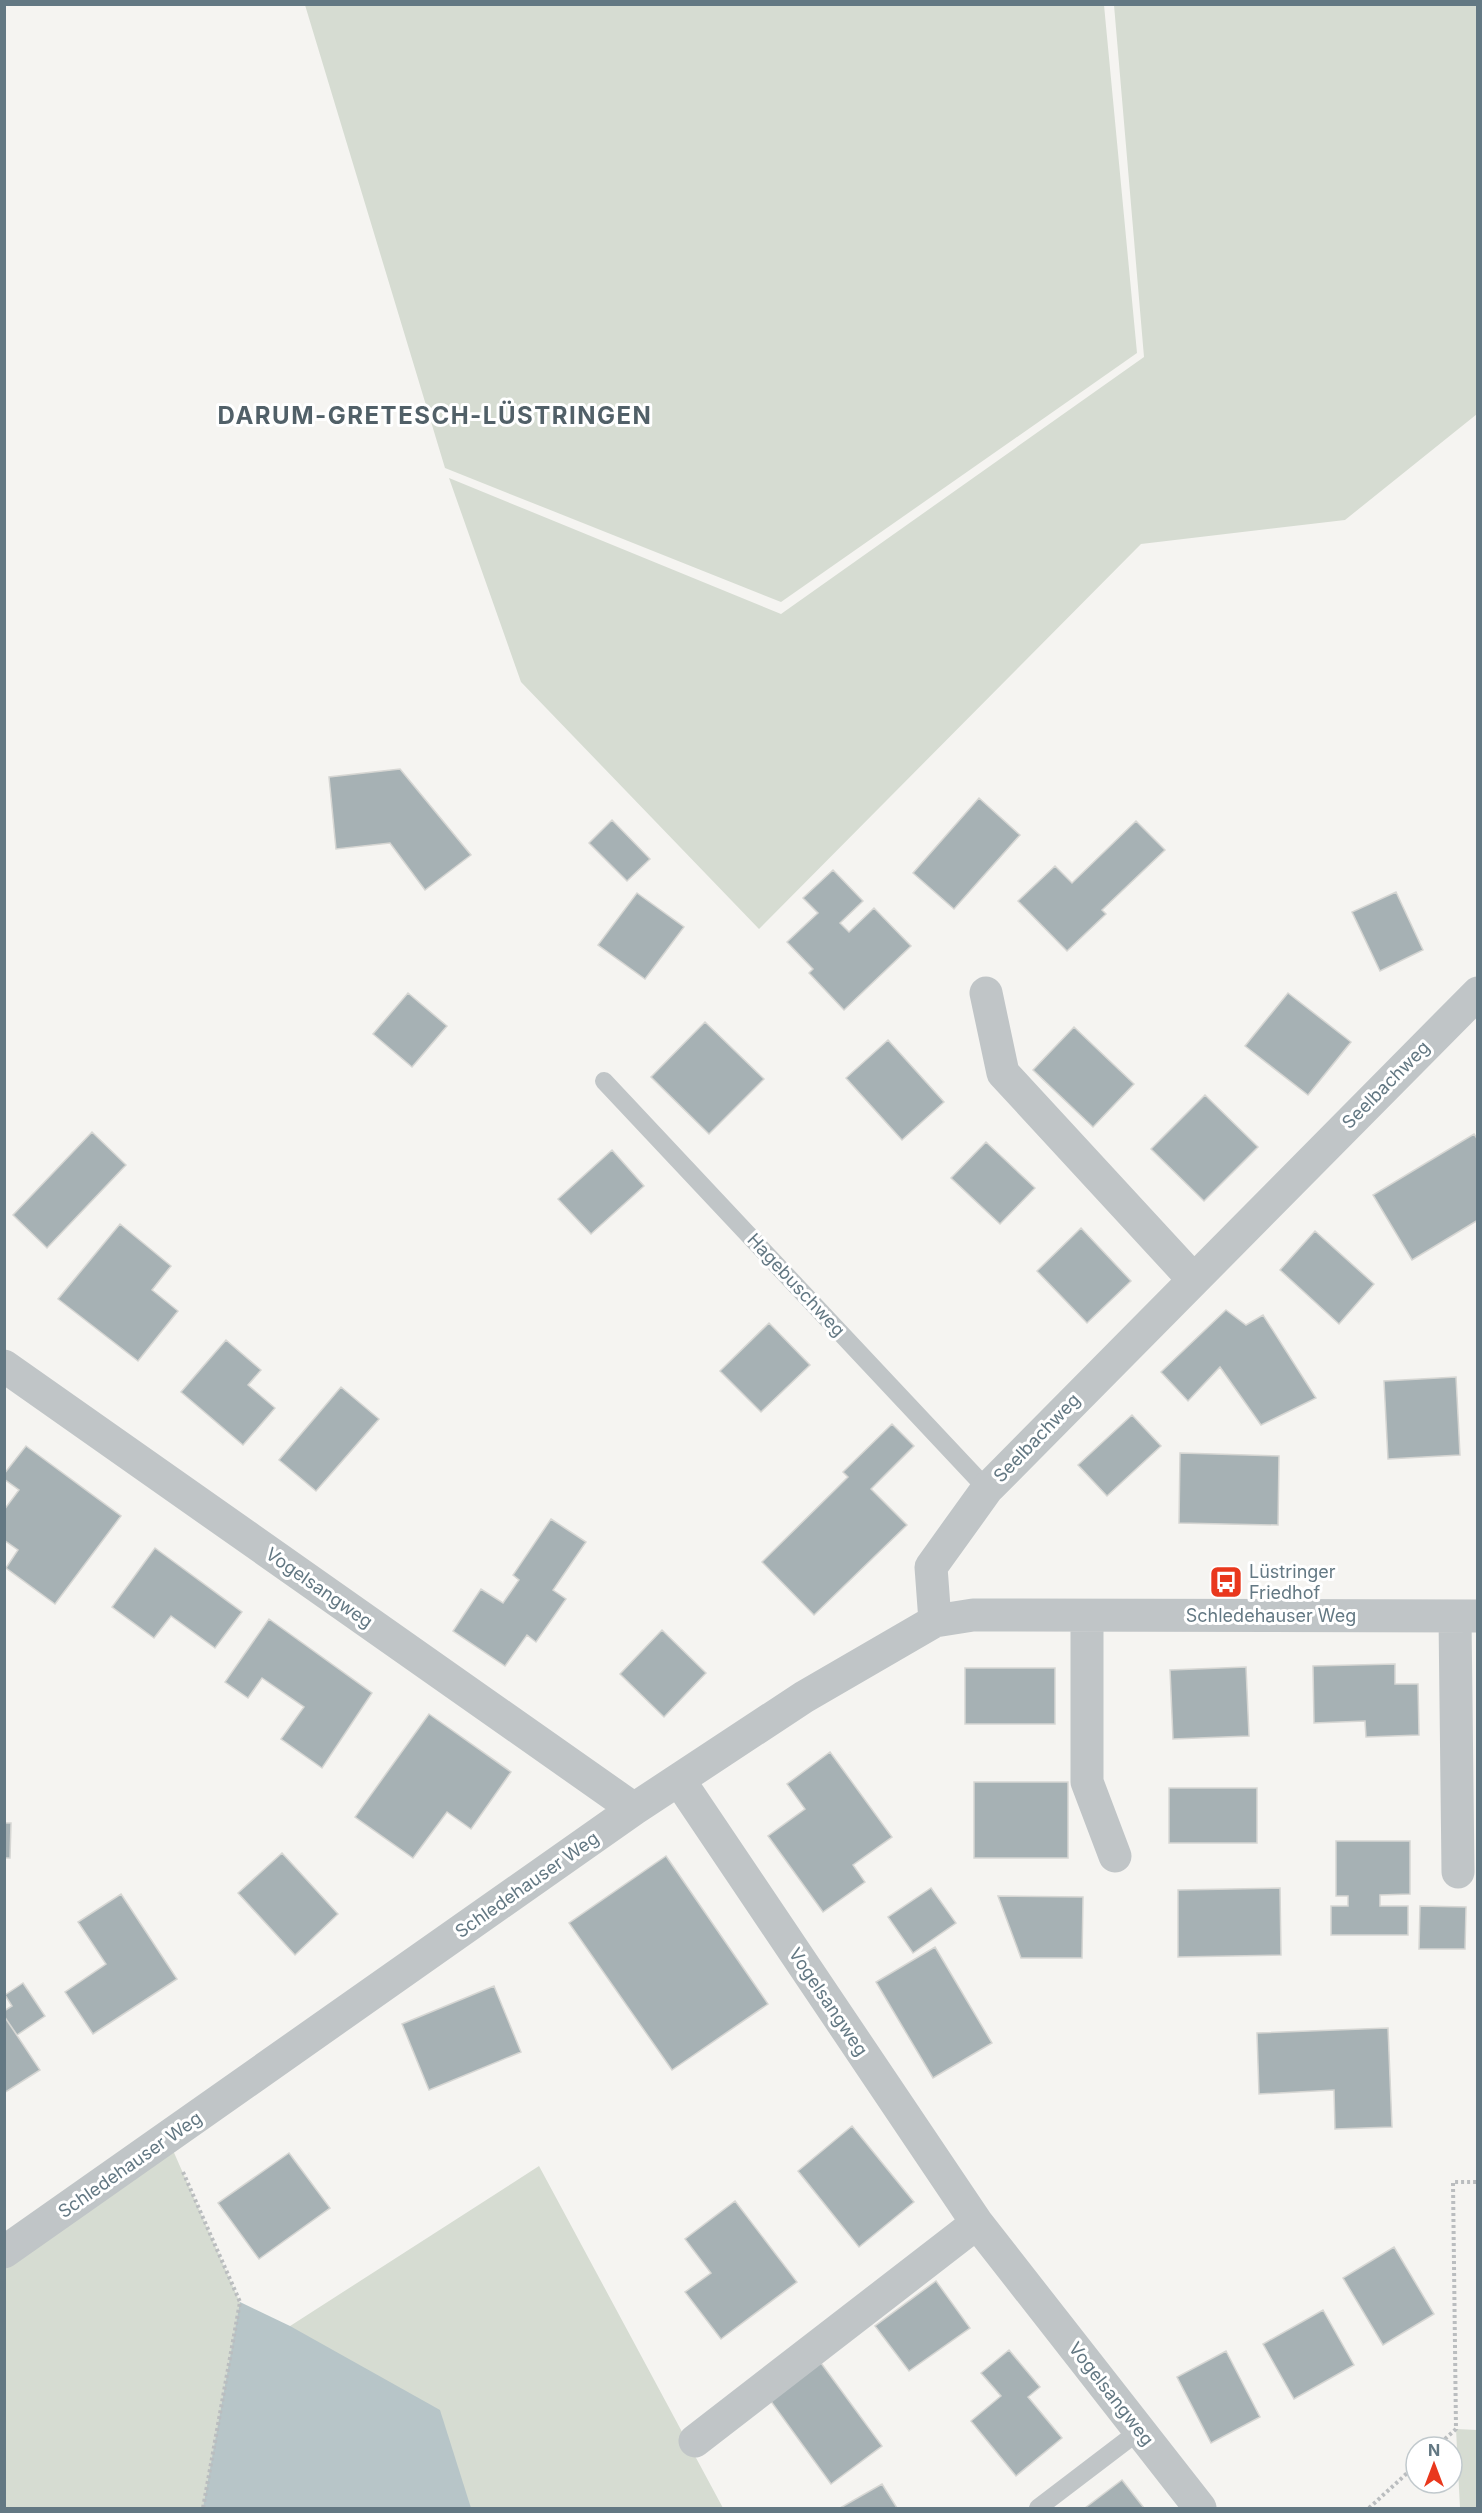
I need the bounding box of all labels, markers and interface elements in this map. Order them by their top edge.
district label: DARUM-GRETESCH-LÜSTRINGEN [218,400,652,430]
street label: Seelbachweg [1338,1037,1434,1133]
street label: Hagebuschweg [743,1229,849,1340]
street label: Seelbachweg [989,1389,1084,1486]
street label: Vogelsangweg [262,1543,377,1632]
place label: Lüstringer Friedhof [1249,1561,1336,1603]
bus stop icon: Lüstringer Friedhof [1208,1564,1244,1600]
street label: Schledehauser Weg [1186,1605,1356,1626]
street label: Schledehauser Weg [451,1827,603,1942]
street label: Vogelsangweg [785,1944,872,2060]
street label: Schledehauser Weg [54,2107,206,2222]
street label: Vogelsangweg [1065,2338,1158,2450]
north arrow [1404,2435,1464,2495]
text: N [1428,2440,1440,2460]

